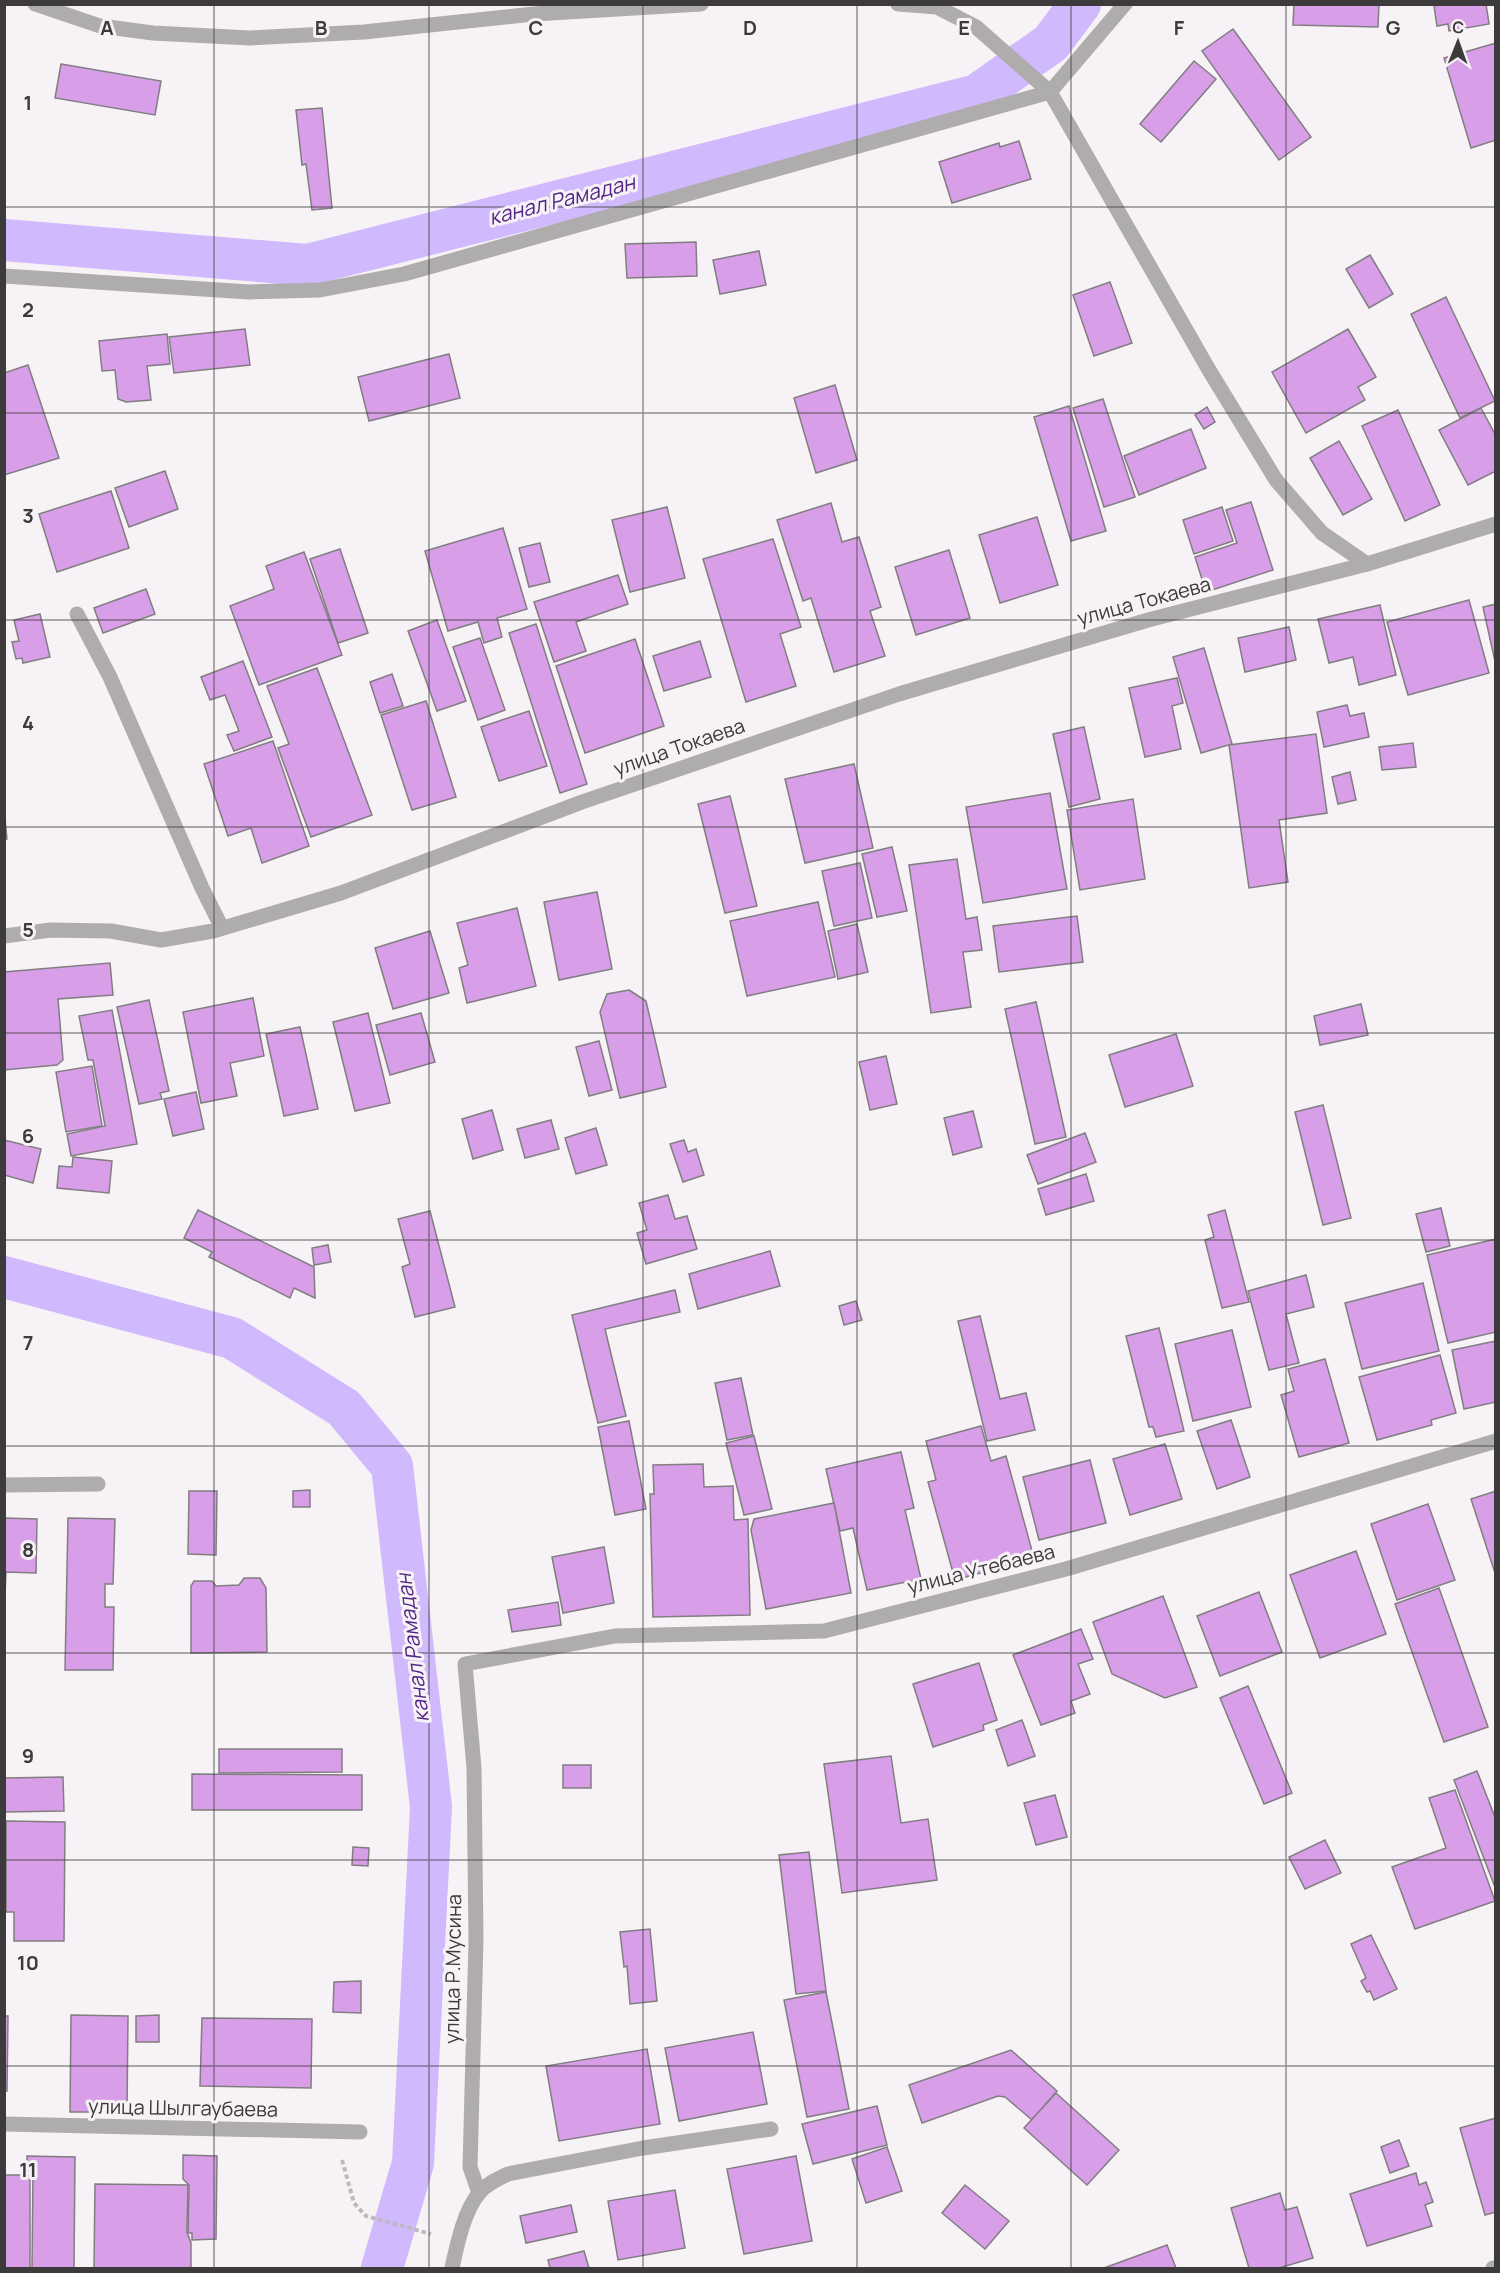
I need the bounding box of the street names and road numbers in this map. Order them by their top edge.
street label: улица Токаева [1074,570,1214,631]
street label: улица Токаева [610,711,748,782]
street label: улица Утебаева [904,1537,1057,1600]
street label: улица Р.Мусина [438,1894,467,2044]
street label: улица Шылгаубаева [88,2092,278,2123]

